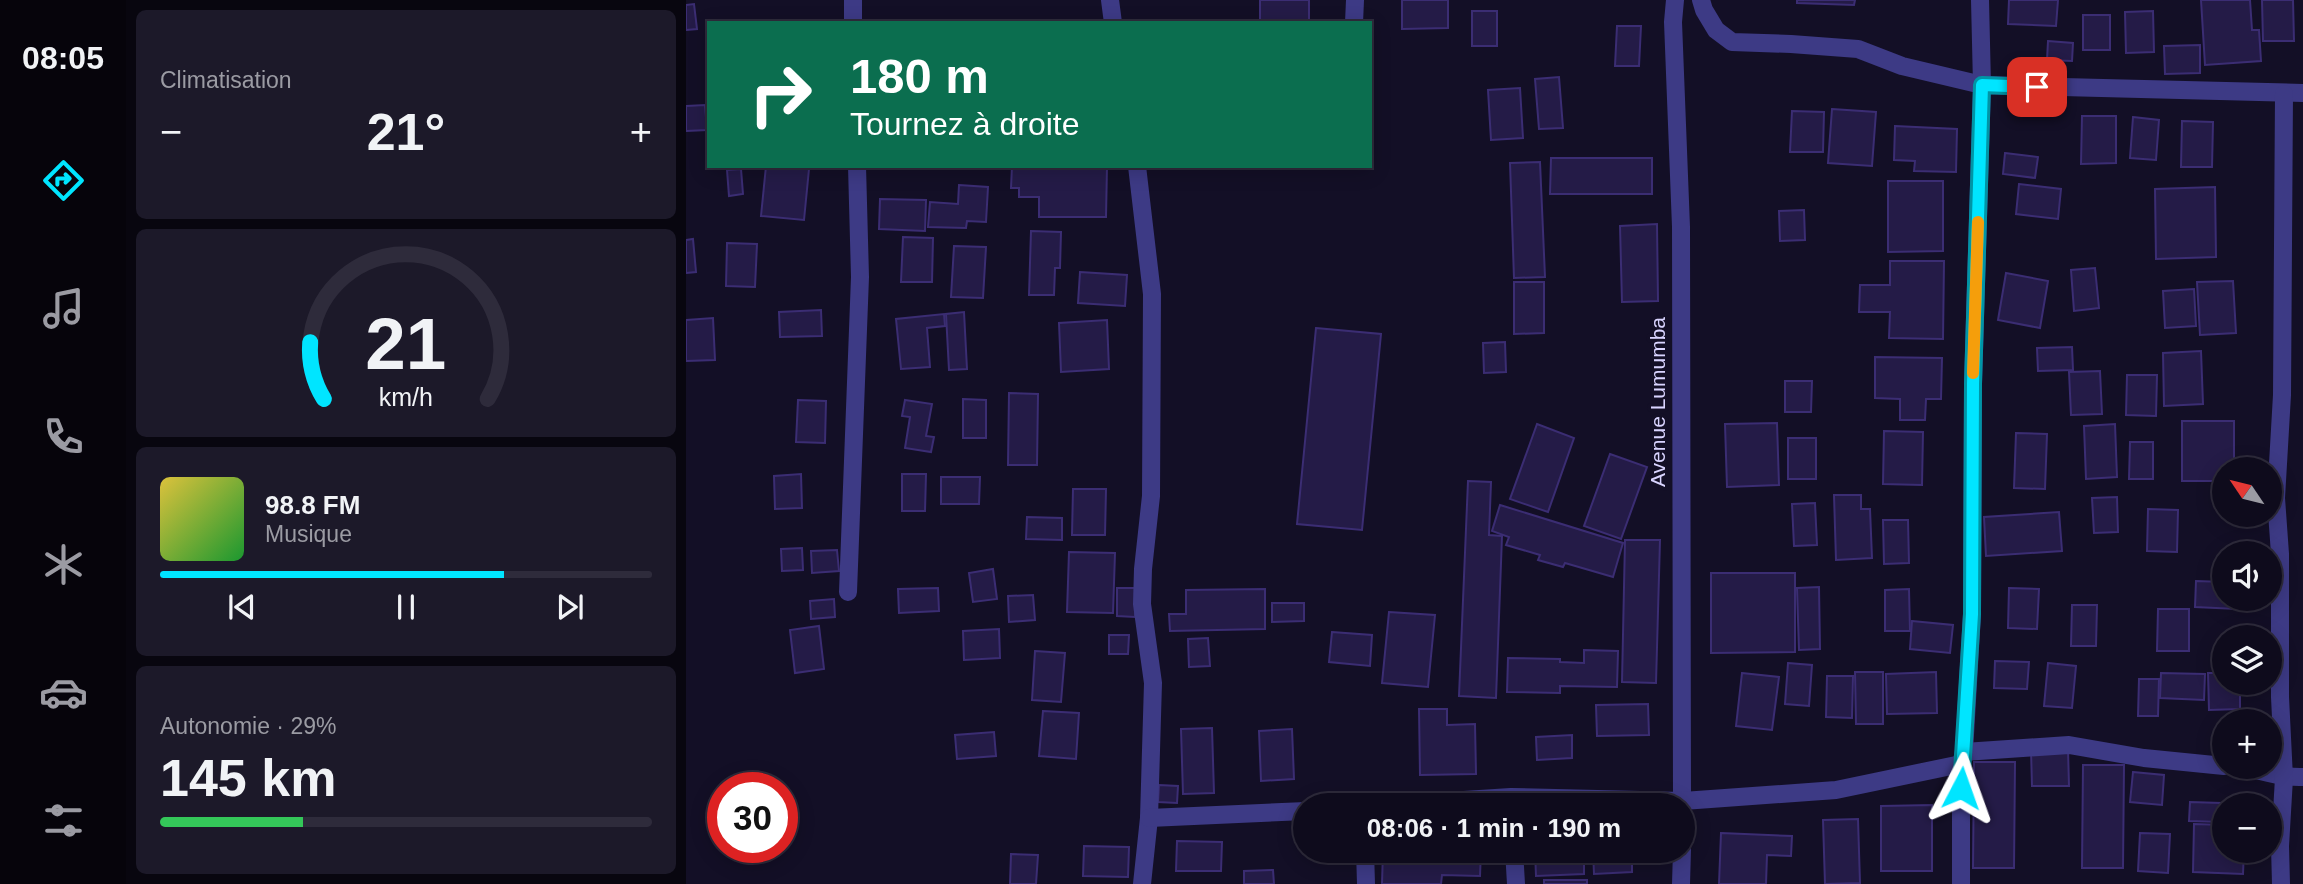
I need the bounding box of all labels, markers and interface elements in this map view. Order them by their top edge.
text: 08:05 [22,40,104,76]
icon: right [735,49,826,140]
text: 180 m [850,49,989,103]
pin [2007,57,2067,117]
text: Climatisation [160,67,292,93]
icon: arrive [2018,68,2056,106]
text: 21° [367,103,445,161]
text: Tournez à droite [850,106,1079,142]
text: − [160,111,182,153]
text: + [630,111,652,153]
icon: directions [39,156,88,205]
icon: music [39,284,88,333]
text: 21 [366,303,446,384]
street label: Avenue Lumumba [1646,317,1669,487]
text: km/h [379,383,433,411]
icon: phone [39,412,88,461]
north arrow [2212,457,2282,527]
map controls [2212,457,2282,863]
text: 98.8 FM [265,490,360,520]
text: Musique [265,521,352,547]
icon: climate [39,540,88,589]
button: sound [2212,541,2282,611]
icon: previous [223,588,261,626]
icon: pause [387,588,425,626]
icon: next [551,588,589,626]
button: layers [2212,625,2282,695]
icon: car [39,668,88,717]
button: + [2212,709,2282,779]
text: Autonomie · 29% [160,713,336,739]
text: 145 km [160,749,336,807]
position arrow [1924,751,1998,825]
speed limit sign: 30 [707,772,798,863]
button: − [2212,793,2282,863]
icon: filters [39,796,88,845]
text: 08:06 · 1 min · 190 m [1367,813,1621,843]

